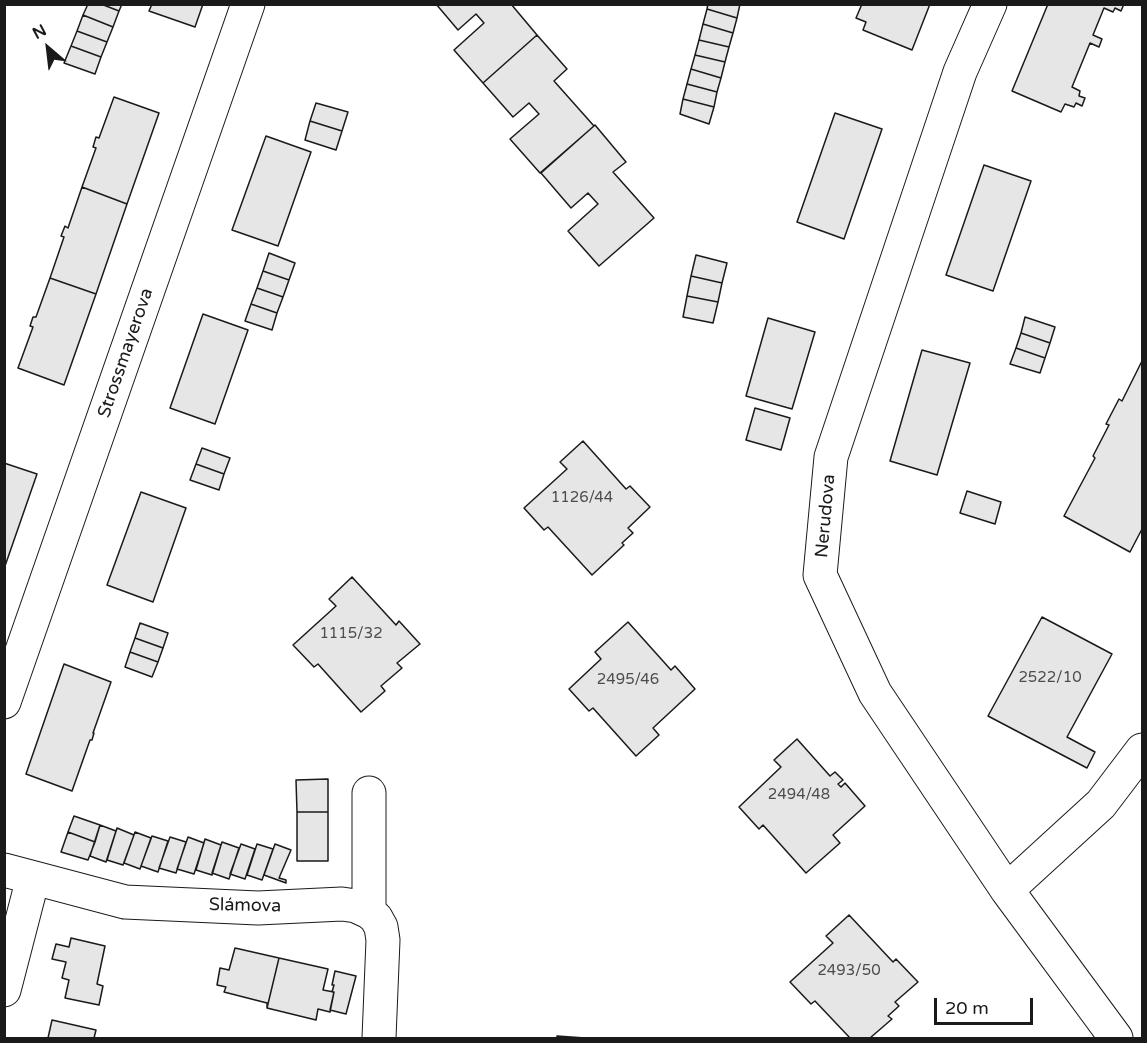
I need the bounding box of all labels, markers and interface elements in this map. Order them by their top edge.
north arrow [18,18,78,78]
text: N [29,20,50,44]
street label: Strossmayerova [94,285,158,421]
street label: Nerudova [812,473,840,559]
house number: 1126/44 [551,489,613,507]
house number: 1115/32 [319,625,383,643]
house number: 2522/10 [1018,669,1082,687]
house number: 2495/46 [597,671,659,689]
house number: 2494/48 [768,786,830,804]
street label: Slámova [209,895,281,917]
house number: 2493/50 [817,962,881,980]
scale bar [937,986,1036,1024]
text: 20 m [945,997,989,1019]

